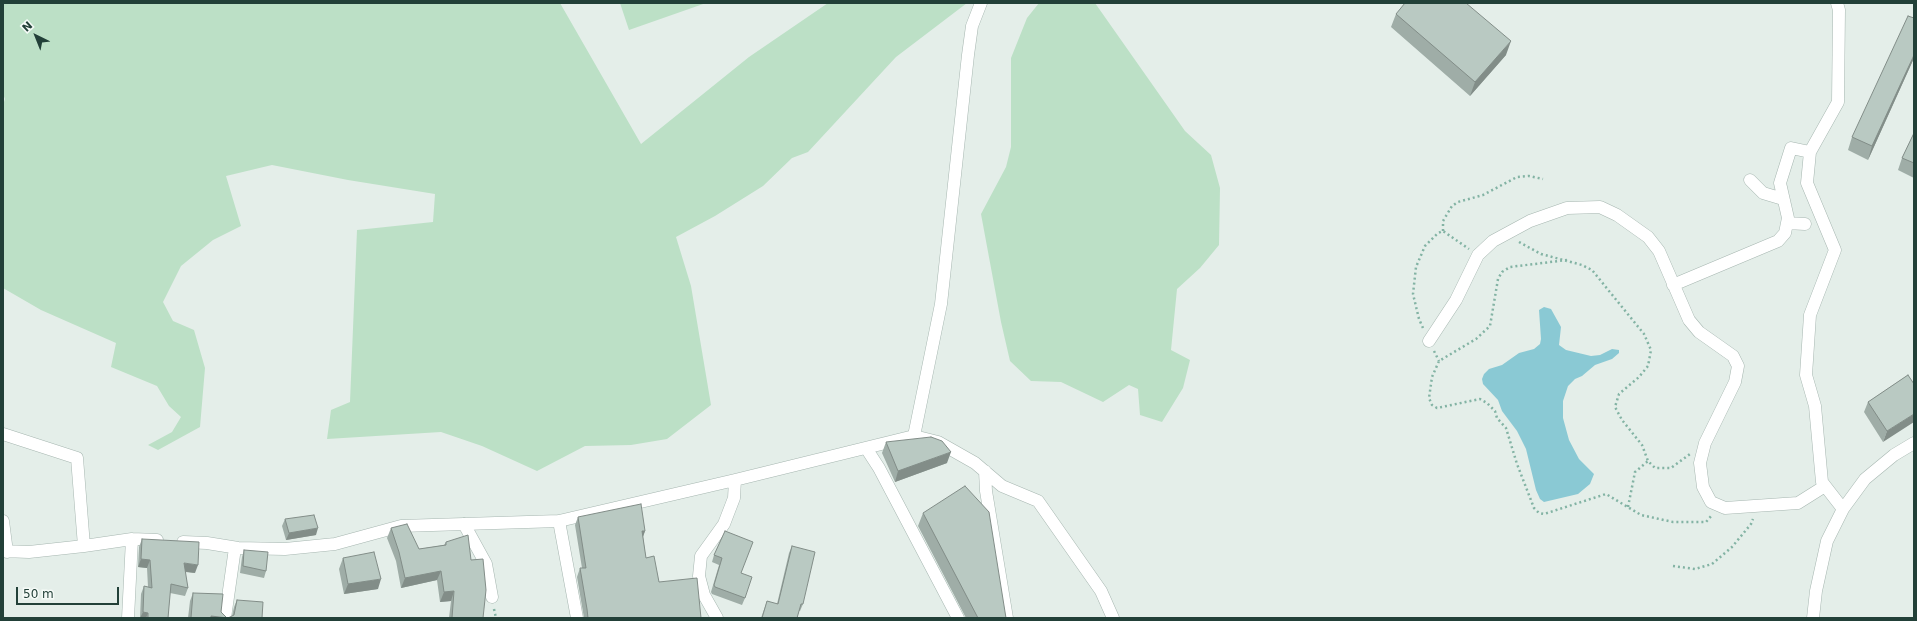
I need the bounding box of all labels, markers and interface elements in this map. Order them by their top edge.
north arrow [16,16,56,56]
text: N [20,19,35,35]
scale bar [18,579,121,605]
text: 50 m [23,587,54,601]

